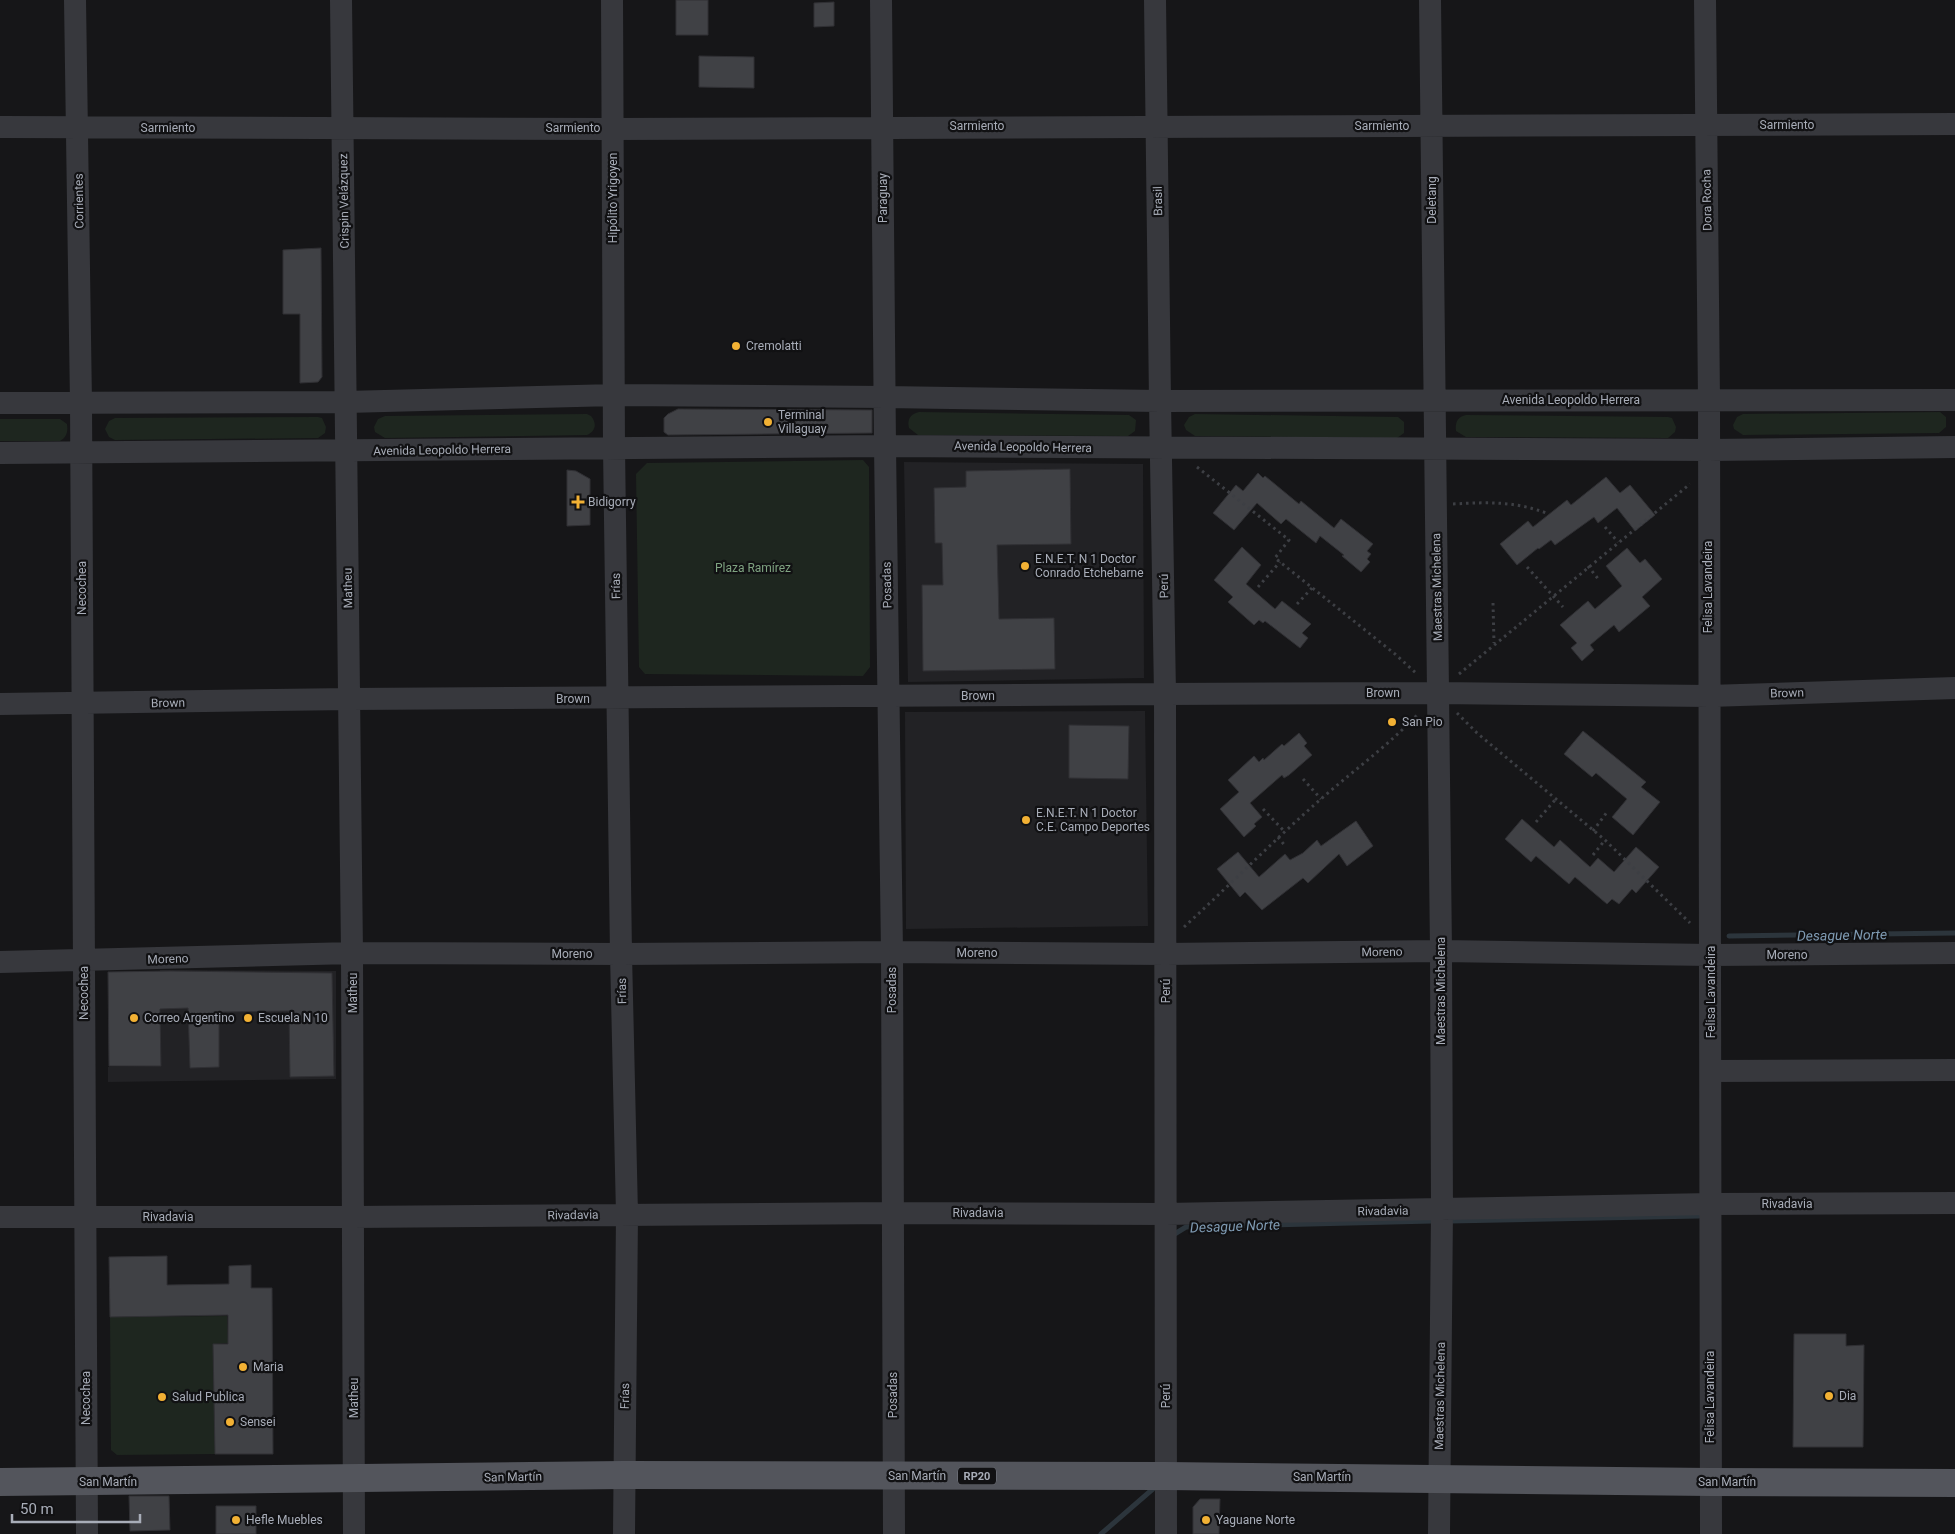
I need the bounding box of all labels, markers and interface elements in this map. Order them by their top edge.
street label: Sarmiento [1760,118,1815,132]
street label: Sarmiento [950,119,1005,133]
street label: Sarmiento [1355,119,1410,133]
street label: Sarmiento [141,121,196,135]
street label: Sarmiento [546,121,601,135]
street label: Crispin Velázquez [336,153,352,249]
street label: Hipólito Yrigoyen [606,153,620,243]
street label: Dora Rocha [1699,169,1715,231]
street label: Corrientes [72,173,86,229]
street label: Paraguay [876,173,890,223]
street label: Deletang [1425,176,1439,224]
street label: Brasil [1151,186,1165,216]
place label: Cremolatti [746,339,802,353]
marker: Cremolatti [730,340,742,352]
street label: Avenida Leopoldo Herrera [1502,393,1640,407]
place label: Terminal Villaguay [778,408,827,436]
marker: Terminal Villaguay [762,416,774,428]
street label: Avenida Leopoldo Herrera [954,439,1092,455]
street label: Avenida Leopoldo Herrera [373,442,511,458]
place label: Bidigorry [588,495,636,509]
marker: Bidigorry [572,496,584,508]
street label: Maestras Michelena [1429,533,1445,641]
street label: Felisa Lavandeira [1701,541,1715,633]
place label: E.N.E.T. N 1 Doctor Conrado Etchebarne [1035,552,1144,580]
marker: E.N.E.T. N 1 Doctor Conrado Etchebarne [1019,560,1031,572]
street label: Necochea [75,561,89,615]
park label: Plaza Ramírez [715,561,791,575]
street label: Posadas [880,562,894,608]
street label: Matheu [341,568,355,608]
street label: Frías [609,573,623,599]
street label: Perú [1157,574,1171,598]
street label: Brown [1770,685,1804,701]
street label: Brown [1366,686,1400,700]
street label: Brown [961,689,995,703]
street label: Brown [556,692,590,706]
street label: Brown [151,696,185,710]
place label: San Pio [1402,715,1443,729]
marker: San Pio [1386,716,1398,728]
place label: E.N.E.T. N 1 Doctor C.E. Campo Deportes [1036,806,1150,834]
marker: E.N.E.T. N 1 Doctor C.E. Campo Deportes [1020,814,1032,826]
water label: Desague Norte [1797,926,1887,944]
street label: Maestras Michelena [1434,937,1448,1045]
street label: Moreno [1361,945,1403,959]
street label: Moreno [956,946,998,960]
street label: Felisa Lavandeira [1704,946,1718,1038]
street label: Moreno [551,947,593,961]
street label: Moreno [1766,948,1808,962]
street label: Moreno [147,951,189,967]
street label: Necochea [77,966,91,1020]
street label: Posadas [885,967,899,1013]
street label: Matheu [346,973,360,1013]
street label: Frías [615,978,629,1004]
street label: Perú [1159,979,1173,1003]
place label: Correo Argentino [144,1011,235,1025]
place label: Escuela N 10 [258,1011,328,1025]
marker: Correo Argentino [128,1012,140,1024]
marker: Escuela N 10 [242,1012,254,1024]
street label: Rivadavia [1761,1197,1813,1211]
street label: Rivadavia [1357,1204,1409,1218]
street label: Rivadavia [952,1206,1004,1220]
street label: Rivadavia [547,1208,599,1222]
street label: Rivadavia [142,1210,194,1224]
water label: Desague Norte [1190,1216,1280,1236]
street label: Maestras Michelena [1432,1342,1448,1450]
street label: Felisa Lavandeira [1703,1351,1717,1443]
place label: Maria [253,1360,284,1374]
marker: Maria [237,1361,249,1373]
street label: Necochea [79,1371,93,1425]
street label: Posadas [886,1372,900,1418]
street label: Matheu [347,1378,361,1418]
street label: Frías [618,1383,632,1409]
street label: Perú [1159,1384,1173,1408]
place label: Dia [1839,1389,1856,1403]
place label: Salud Publica [172,1390,245,1404]
marker: Dia [1823,1390,1835,1402]
marker: Salud Publica [156,1391,168,1403]
place label: Sensei [240,1415,276,1429]
marker: Sensei [224,1416,236,1428]
road number: RP20 [958,1468,996,1484]
street label: San Martín [484,1469,542,1485]
street label: San Martín [888,1469,946,1483]
street label: San Martín [1293,1470,1351,1484]
street label: San Martín [79,1475,137,1489]
street label: San Martín [1698,1475,1756,1489]
scale bar [12,1492,140,1524]
text: 50 m [20,1500,54,1518]
place label: Hefle Muebles [246,1513,323,1527]
place label: Yaguane Norte [1216,1513,1295,1527]
marker: Hefle Muebles [230,1514,242,1526]
marker: Yaguane Norte [1200,1514,1212,1526]

